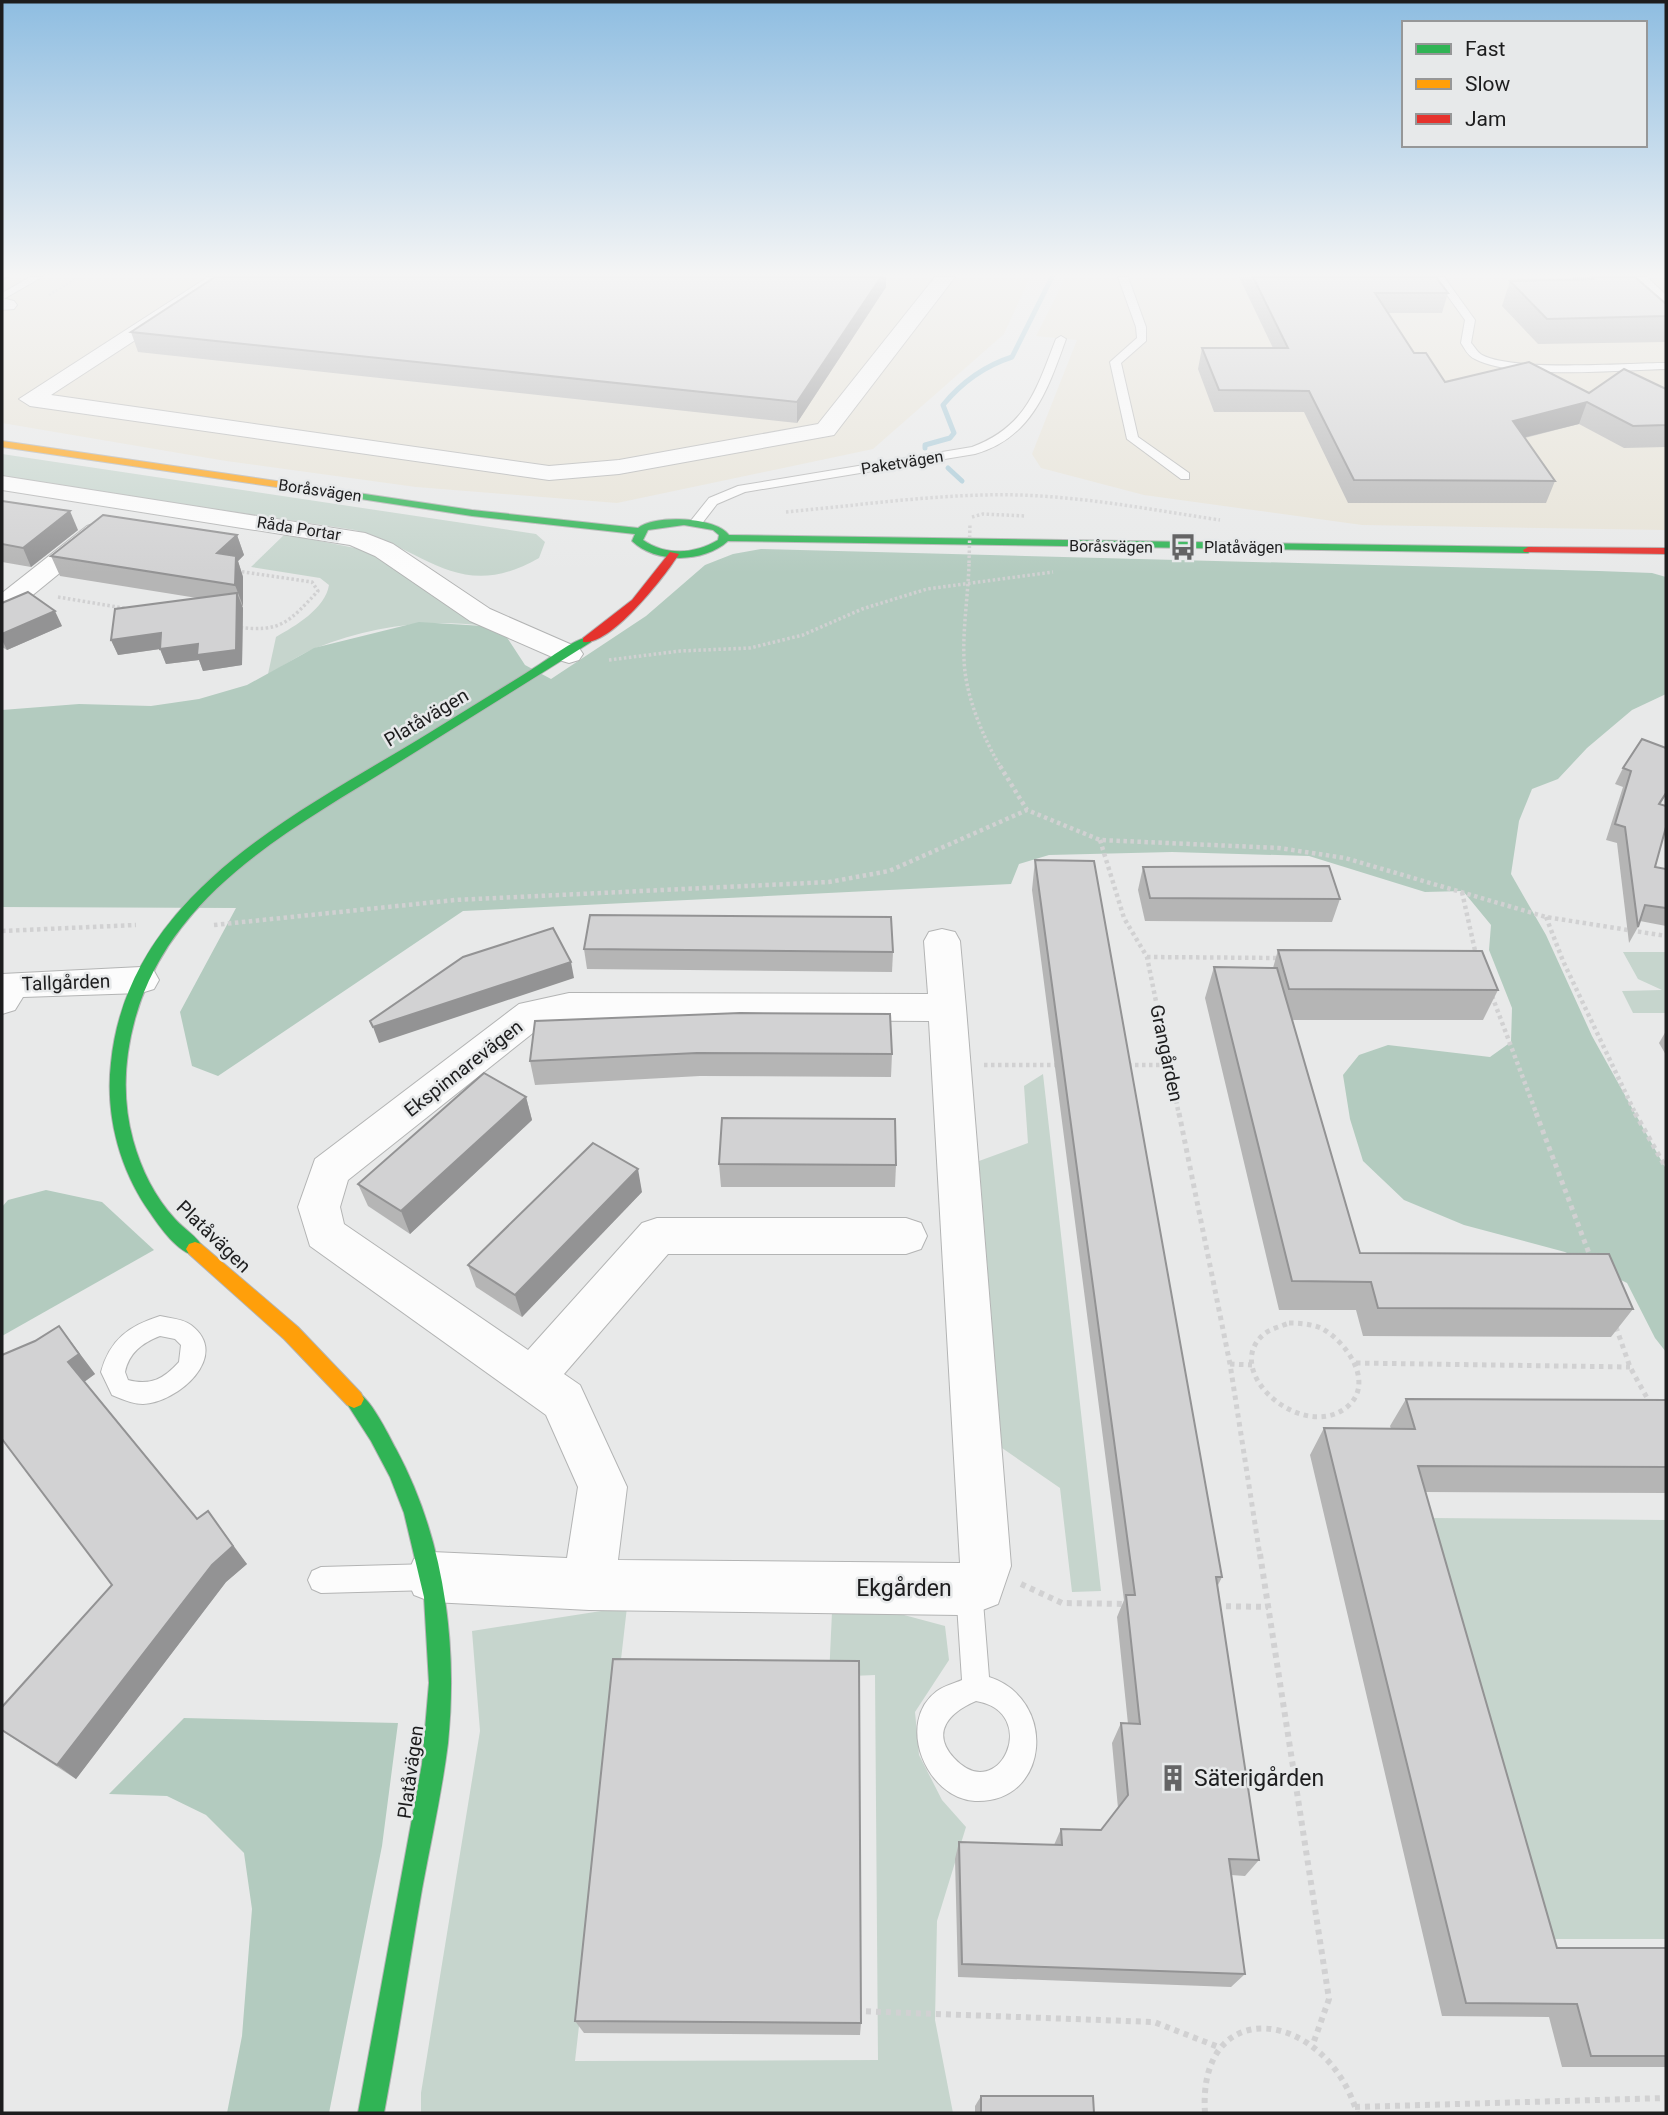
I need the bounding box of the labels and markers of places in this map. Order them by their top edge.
bus stop icon: Platåvägen [1168,532,1198,562]
place label: Platåvägen [1204,538,1283,557]
building icon: Säterigården [1158,1763,1188,1793]
place label: Säterigården [1194,1765,1324,1792]

